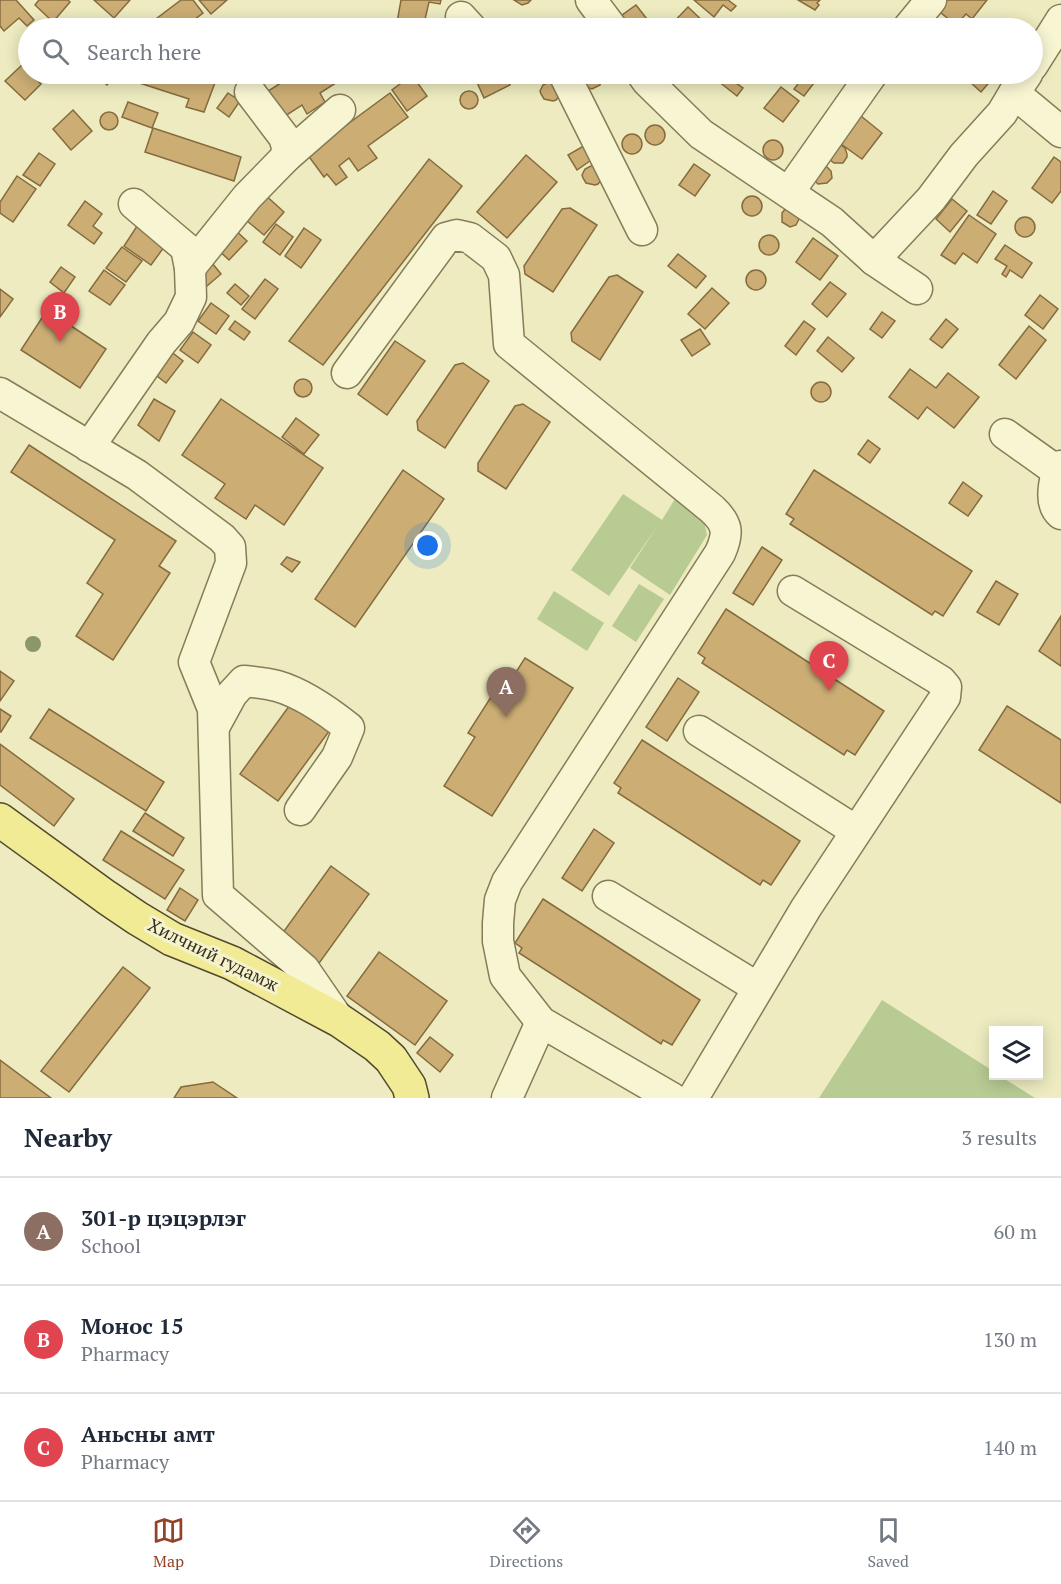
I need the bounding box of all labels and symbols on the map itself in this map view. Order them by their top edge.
pin: B [40,292,80,342]
your location [413,531,442,560]
pin: C [810,642,848,691]
pin: A [486,668,526,717]
street label: Хилчний гудамж [144,912,283,996]

